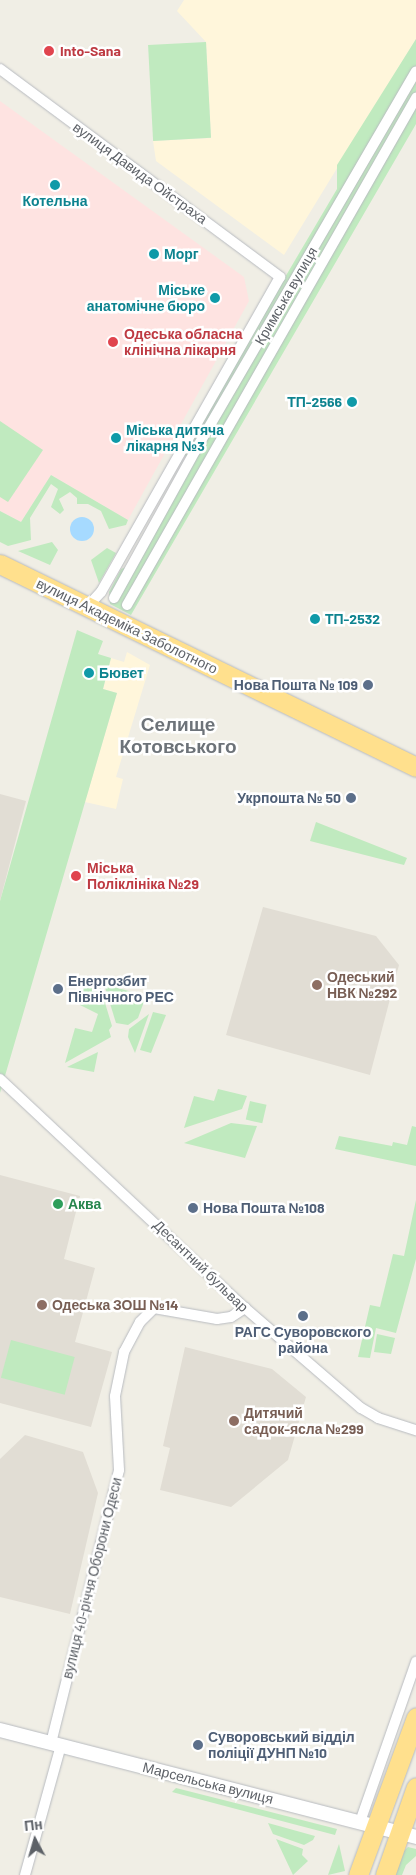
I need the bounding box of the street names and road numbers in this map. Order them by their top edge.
street label: вулиця Давида Ойстраха [70,119,210,227]
street label: Кримська вулиця [251,244,321,348]
street label: вулиця Академіка Заболотного [34,575,220,677]
street label: Десантний бульвар [150,1217,252,1315]
street label: вулиця 40-річчя Оборони Одеси [59,1475,125,1681]
street label: Марсельська вулиця [141,1759,275,1807]

